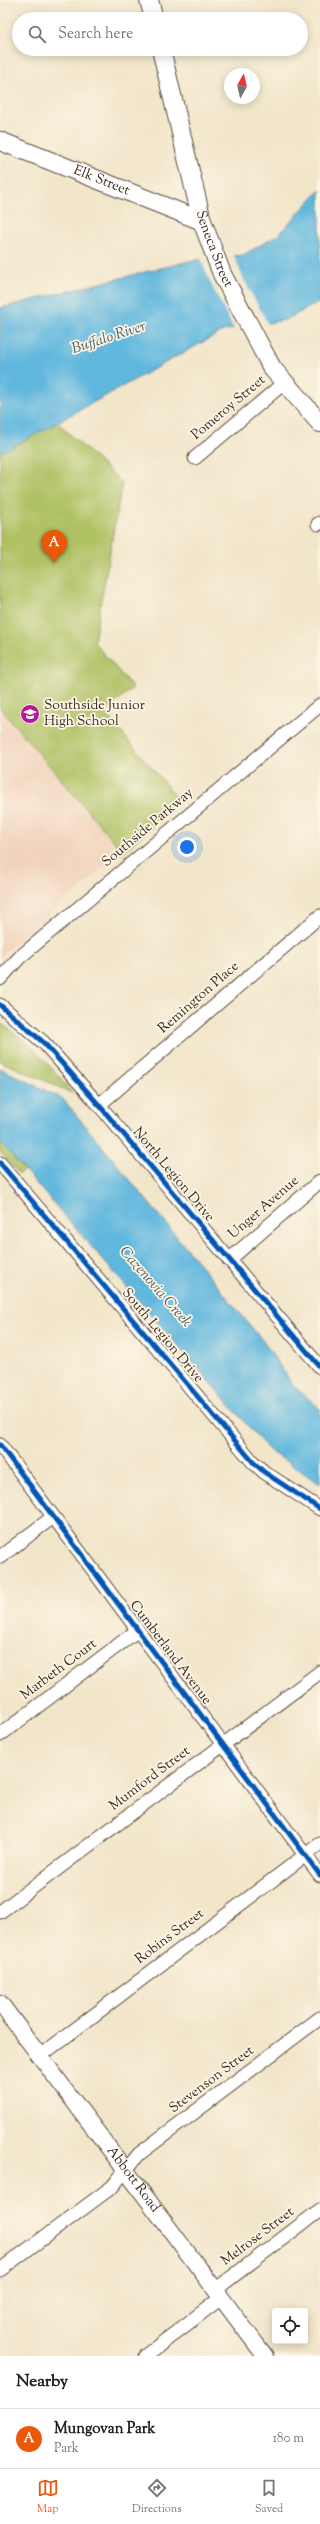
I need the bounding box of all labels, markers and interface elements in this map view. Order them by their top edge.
search box [12,12,308,56]
icon: search [26,23,48,45]
text: Search here [58,24,133,45]
north arrow [224,68,260,104]
street label: Elk Street [70,161,133,201]
street label: Seneca Street [190,208,238,292]
water label: Buffalo River [69,316,149,360]
street label: Pomeroy Street [188,371,271,445]
pin: A [41,530,67,563]
place label: Southside Junior High School [44,696,146,732]
school or university icon: Southside Junior High School [19,703,41,725]
street label: Southside Parkway [98,784,198,872]
your location [177,837,197,857]
street label: Remington Place [154,957,244,1039]
street label: North Legion Drive [127,1123,219,1227]
street label: Unger Avenue [224,1172,304,1244]
water label: Cazenovia Creek [114,1242,196,1332]
street label: South Legion Drive [116,1284,208,1388]
street label: Cumberland Avenue [124,1597,216,1709]
street label: Marbeth Court [17,1635,102,1705]
street label: Mumford Street [105,1742,195,1816]
street label: Robins Street [131,1904,209,1970]
street label: Stevenson Street [165,2041,259,2119]
street label: Abbott Road [101,2142,164,2217]
street label: Melrose Street [217,2203,299,2271]
map controls [272,2308,308,2344]
button: locate [272,2308,308,2344]
text: Nearby [16,2370,68,2394]
text: Mungovan Park [54,2419,155,2440]
text: A [24,2430,34,2448]
text: 180 m [273,2430,304,2448]
text: Park [54,2440,79,2458]
tab: Map [37,2477,59,2517]
tab: Directions [132,2477,182,2517]
tab: Saved [255,2477,283,2517]

